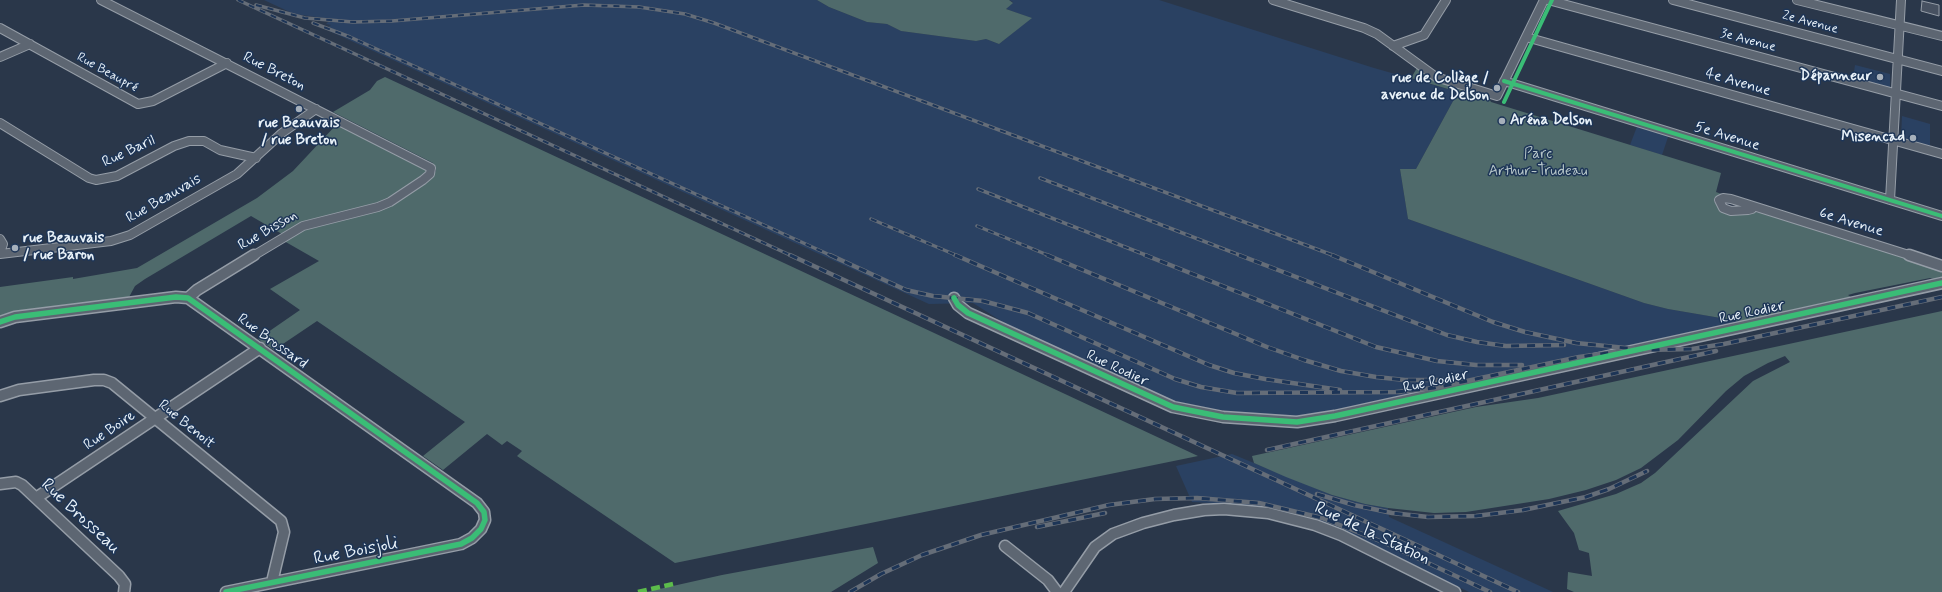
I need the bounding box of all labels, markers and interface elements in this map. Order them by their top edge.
street label: 2e Avenue [1780,8,1840,38]
street label: 3e Avenue [1719,26,1777,56]
street label: Rue Breton [240,49,308,95]
street label: Rue Beaupré [74,50,140,96]
street label: 4e Avenue [1703,65,1773,101]
place label: Dépanneur [1800,68,1872,86]
place label: rue de Collège / avenue de Delson [1381,70,1489,105]
marker: Dépanneur [1875,72,1885,82]
marker: rue de Collège / avenue de Delson [1492,83,1502,93]
marker: rue Beauvais / rue Breton [294,104,304,114]
place label: Aréna Delson [1510,112,1592,130]
place label: rue Beauvais / rue Breton [258,115,340,150]
marker: Aréna Delson [1497,116,1507,126]
street label: 5e Avenue [1692,119,1762,155]
place label: Misencad [1841,129,1905,147]
street label: Rue Baril [100,132,158,172]
marker: Misencad [1908,133,1918,143]
park label: Parc Arthur-Trudeau [1489,146,1587,181]
street label: Rue Beauvais [123,170,205,228]
street label: 6e Avenue [1817,205,1885,241]
street label: Rue Bisson [235,207,301,255]
place label: rue Beauvais / rue Baron [23,230,104,265]
marker: rue Beauvais / rue Baron [10,243,20,253]
street label: Rue Rodier [1718,297,1786,329]
street label: Rue Brossard [233,311,311,373]
street label: Rue Rodier [1083,347,1151,391]
street label: Rue Rodier [1402,366,1470,398]
street label: Rue Benoit [154,397,218,453]
street label: Rue Boire [81,407,139,455]
street label: Rue Brosseau [36,475,124,559]
street label: Rue de la Station [1311,498,1433,570]
street label: Rue Boisjoli [312,533,400,571]

